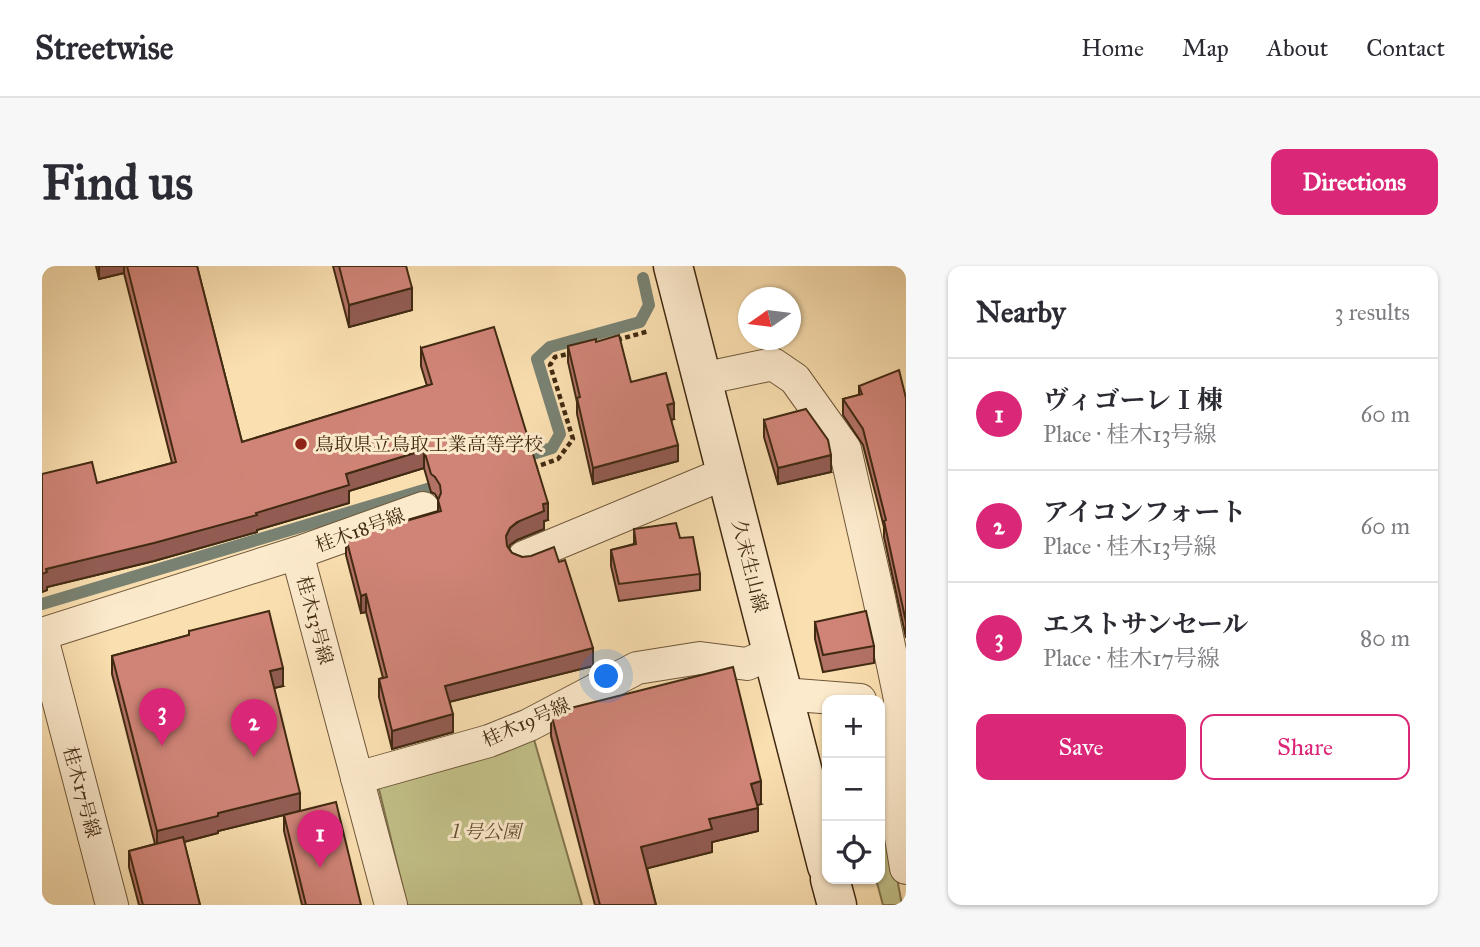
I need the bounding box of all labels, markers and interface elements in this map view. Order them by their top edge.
text: Streetwise [35,28,173,68]
text: Home [1081,33,1144,63]
text: Map [1182,33,1229,63]
text: About [1267,33,1328,63]
text: Contact [1366,33,1445,63]
button: Directions [1271,149,1438,215]
text: Find us [42,153,193,212]
north arrow [738,287,801,350]
text: Nearby [976,294,1066,330]
text: 3 results [1334,298,1410,326]
text: ヴィゴーレⅠ棟 [1043,384,1223,416]
text: 1 [994,400,1004,428]
text: 60 m [1361,400,1410,428]
text: Place · 桂木13号線 [1043,420,1217,448]
place label: 鳥取県立鳥取工業高等学校 [315,433,543,456]
marker: 鳥取県立鳥取工業高等学校 [293,436,309,452]
text: アイコンフォート [1043,496,1246,528]
street label: 桂木18号線 [312,503,408,557]
text: 2 [993,512,1005,540]
text: 60 m [1361,512,1410,540]
street label: 久末生山線 [727,517,773,615]
text: Place · 桂木13号線 [1043,532,1217,560]
street label: 桂木13号線 [292,573,338,667]
text: エストサンセール [1043,608,1248,640]
text: 3 [994,624,1004,652]
text: 80 m [1360,624,1410,652]
text: Place · 桂木17号線 [1043,644,1220,672]
your location [589,659,623,693]
pin: 3 [139,688,185,746]
street label: 桂木19号線 [479,692,573,752]
map controls [822,695,885,884]
button: + [822,695,885,758]
pin: 2 [231,699,277,757]
button: Save [976,714,1186,780]
button: Share [1200,714,1410,780]
street label: 桂木17号線 [59,744,105,840]
button: − [822,758,885,821]
pin: 1 [297,810,343,868]
park label: １号公園 [445,820,524,843]
button: locate [822,821,885,884]

